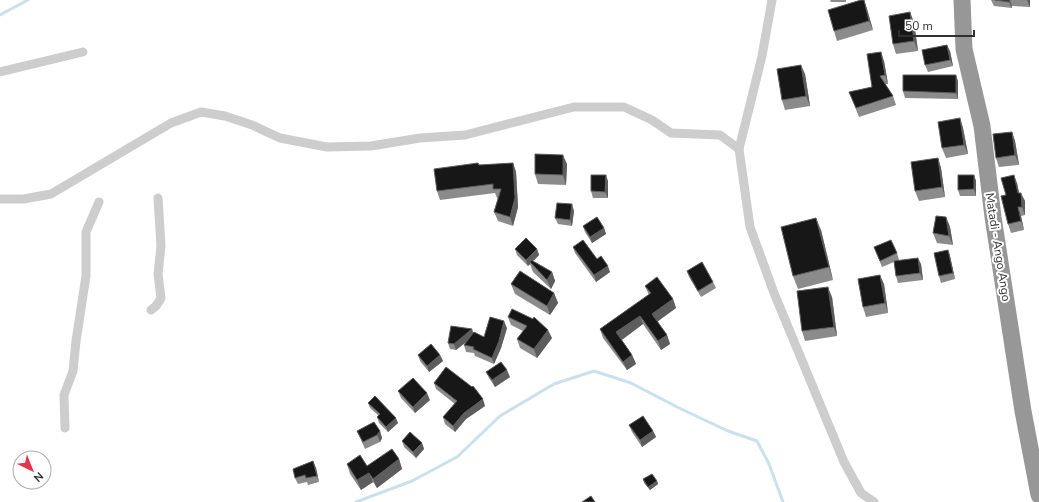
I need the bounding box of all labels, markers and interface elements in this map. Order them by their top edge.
scale bar [899,12,974,38]
text: 50 m [905,18,933,34]
street label: Matadi - Ango Ango [982,192,1015,303]
north arrow [12,450,52,490]
text: N [30,469,47,485]

